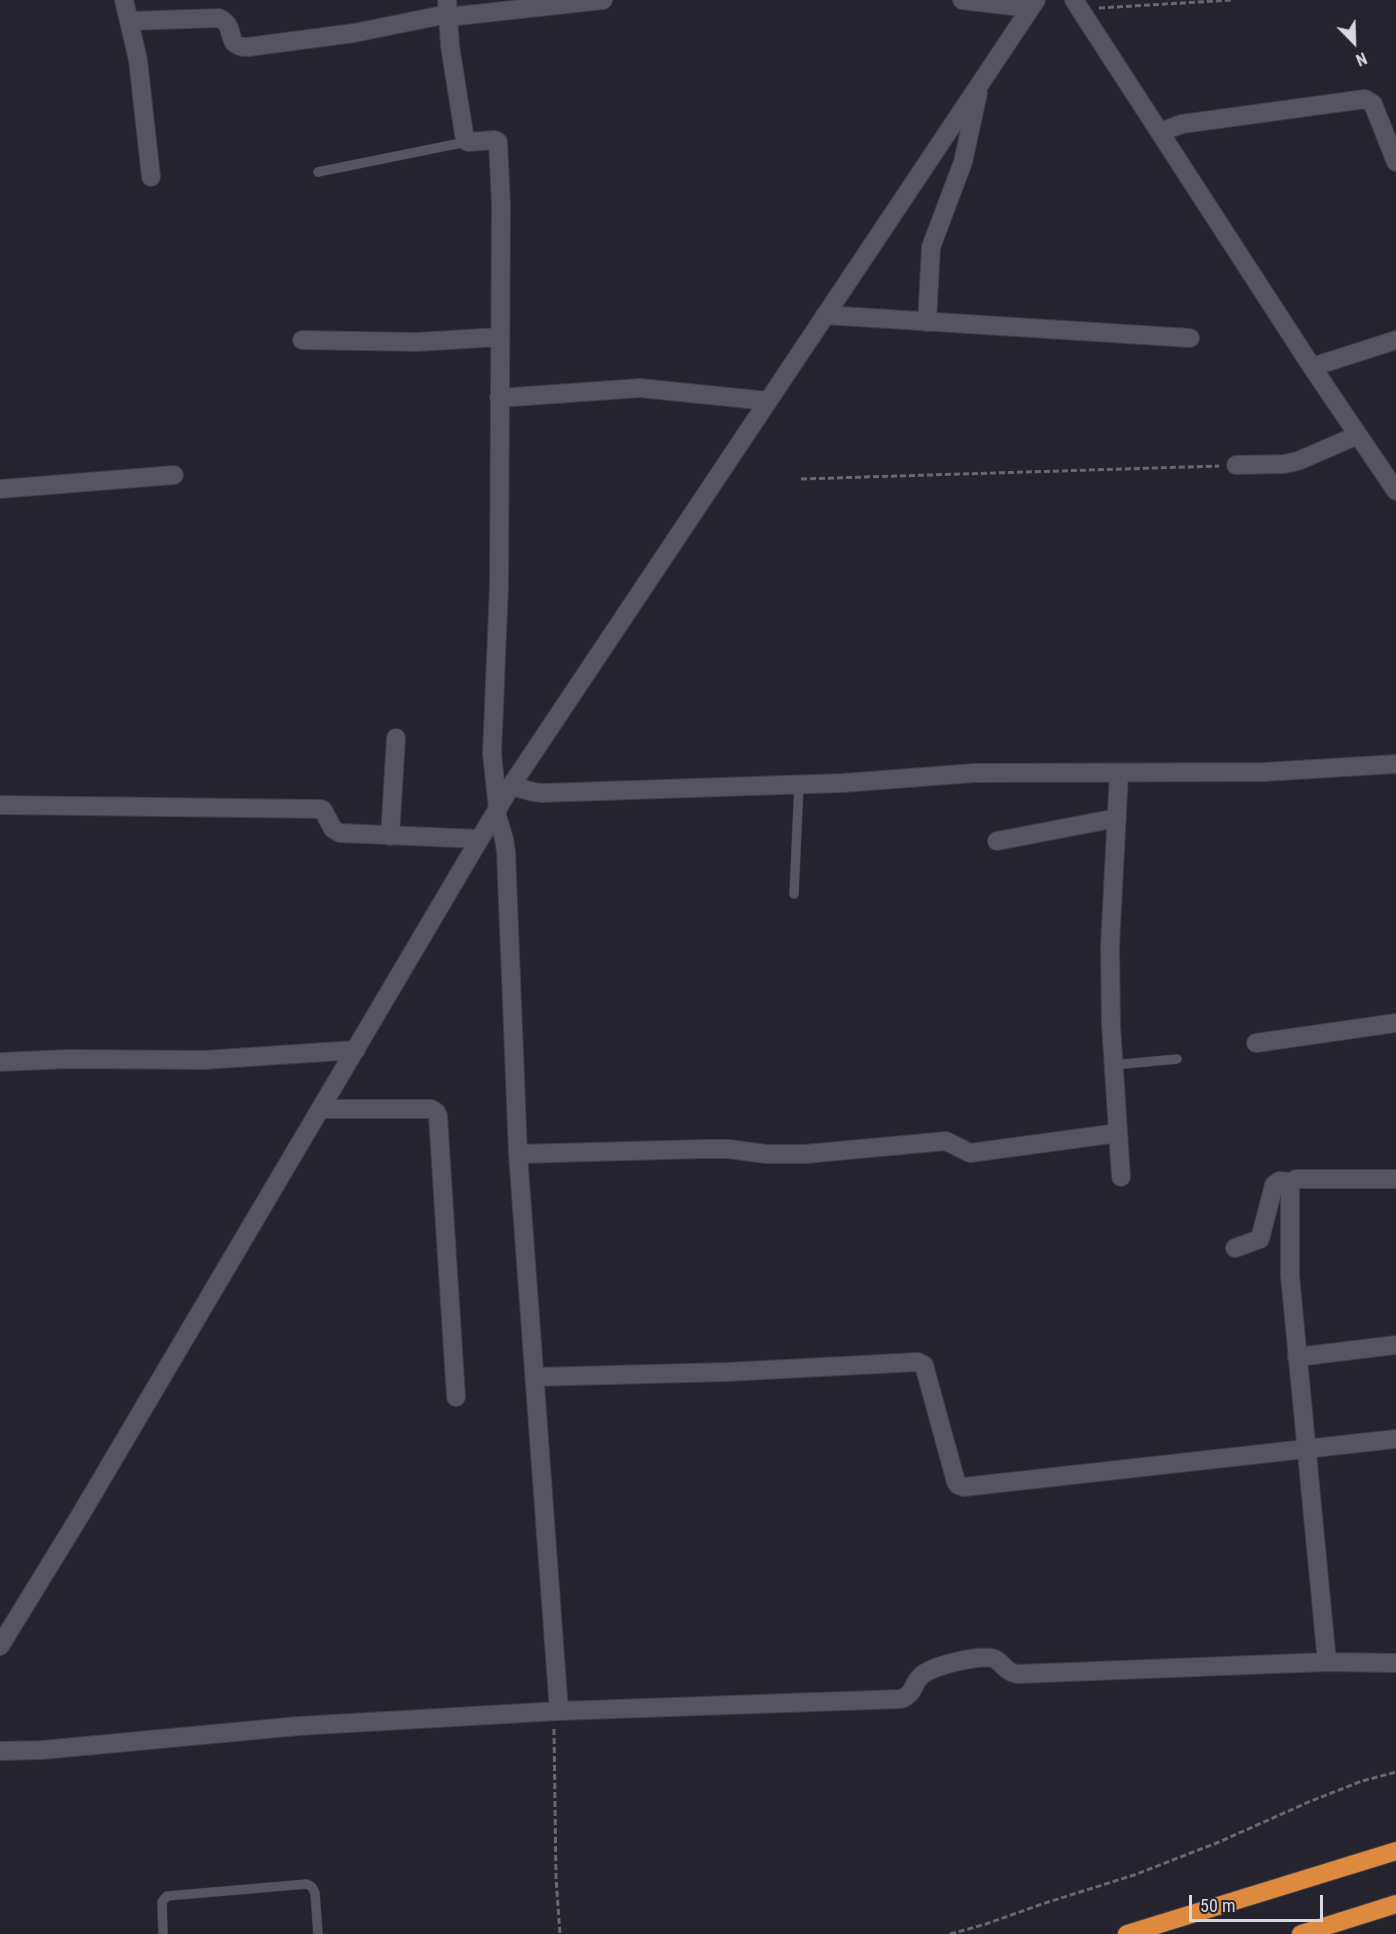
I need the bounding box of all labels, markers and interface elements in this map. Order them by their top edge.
north arrow [1324,12,1384,72]
text: N [1353,48,1369,70]
scale bar [1192,1883,1326,1921]
text: 50 m [1200,1895,1235,1916]

